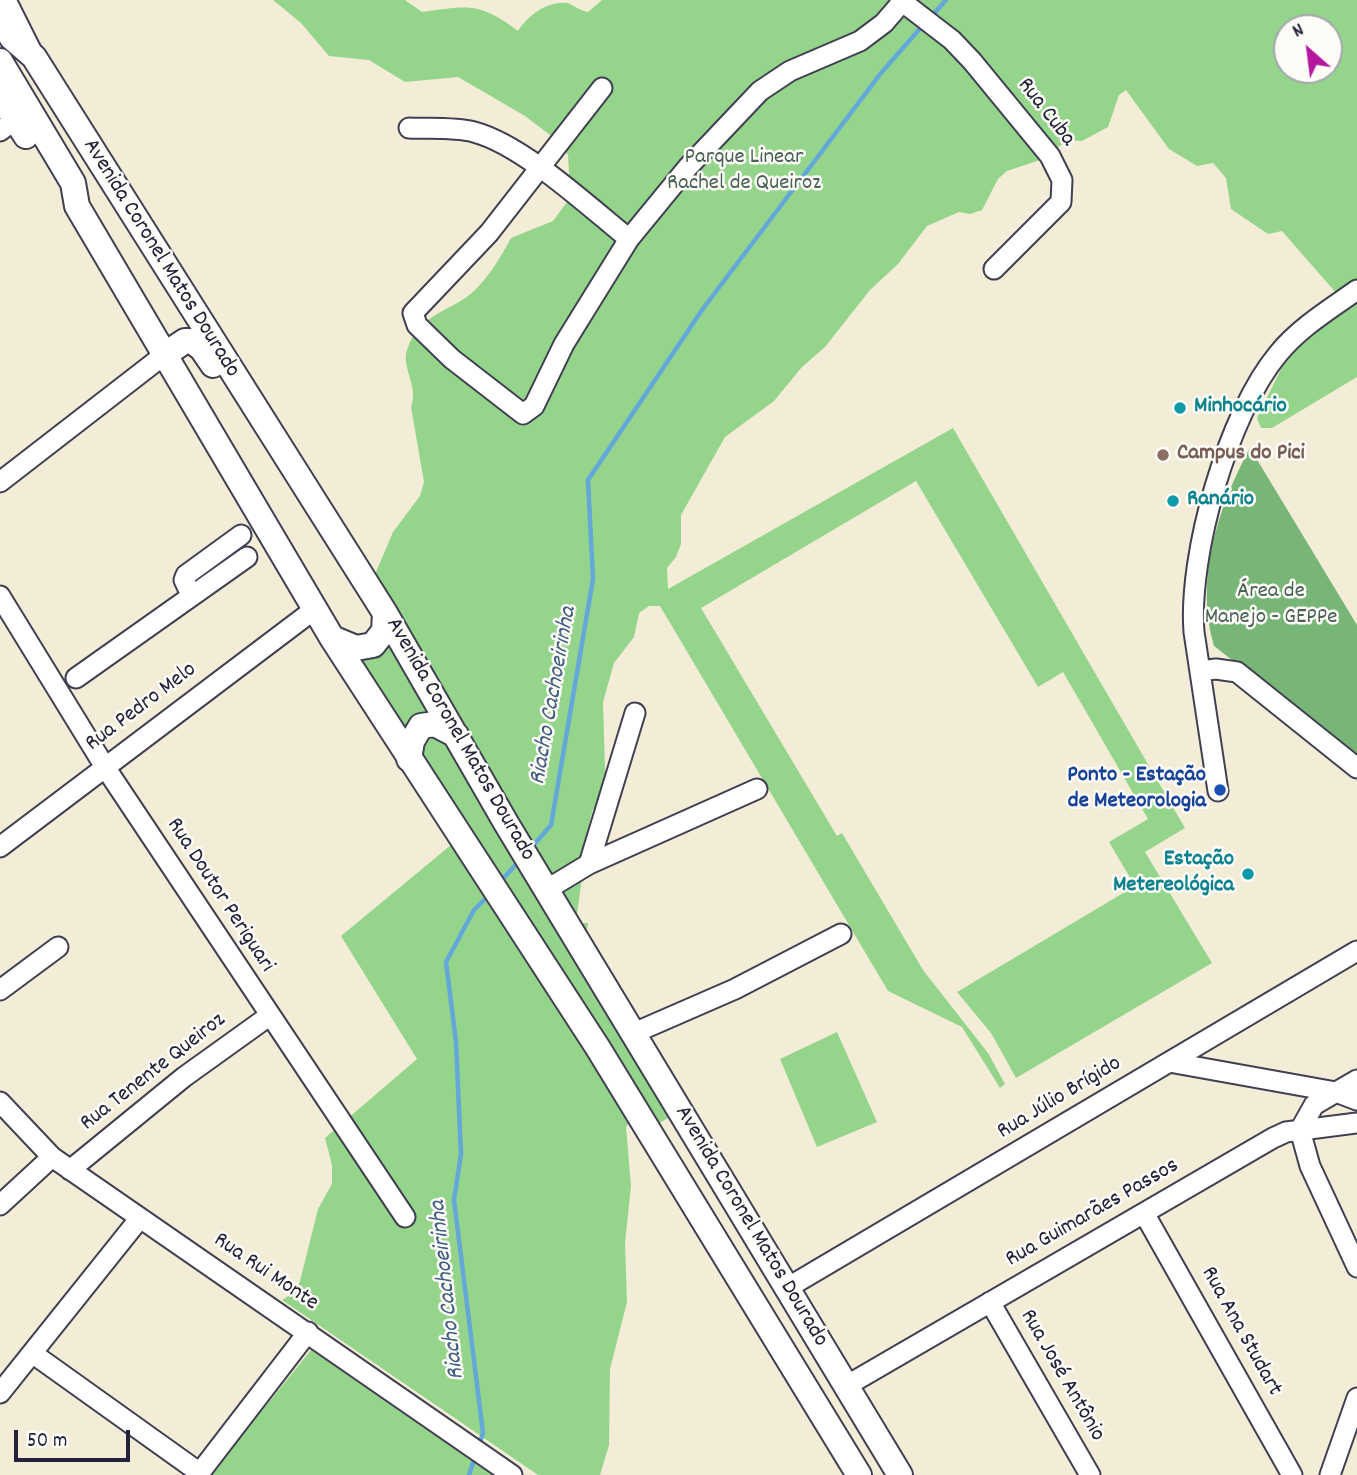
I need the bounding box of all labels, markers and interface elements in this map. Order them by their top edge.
north arrow [1273,14,1343,84]
text: N [1288,18,1309,46]
street label: Rua Cuba [1010,73,1080,153]
street label: Avenida Coronel Matos Dourado [75,135,245,383]
park label: Parque Linear Rachel de Queiroz [667,145,821,199]
place label: Minhocário [1194,394,1287,422]
marker: Minhocário [1172,400,1188,416]
place label: Campus do Pici [1177,441,1305,469]
marker: Campus do Pici [1155,447,1171,463]
place label: Ranário [1187,487,1254,515]
marker: Ranário [1165,493,1181,509]
park label: Área de Manejo - GEPPe [1205,579,1337,633]
water label: Riacho Cachoeirinha [525,605,585,787]
street label: Avenida Coronel Matos Dourado [378,614,540,866]
street label: Rua Pedro Melo [81,657,203,759]
place label: Ponto - Estação de Meteorologia [1067,763,1206,817]
marker: Ponto - Estação de Meteorologia [1212,782,1228,798]
street label: Rua Doutor Periguari [159,814,279,978]
place label: Estação Metereológica [1113,847,1234,901]
marker: Estação Metereológica [1240,866,1256,882]
street label: Rua Tenente Queiroz [76,1008,232,1138]
street label: Rua Júlio Brígido [993,1051,1127,1147]
street label: Avenida Coronel Matos Dourado [667,1102,833,1352]
street label: Rua Guimarães Passos [1002,1153,1184,1275]
water label: Riacho Cachoeirinha [425,1199,473,1381]
street label: Rua Rui Monte [207,1228,323,1318]
street label: Rua Ana Studart [1193,1263,1287,1401]
street label: Rua José Antônio [1012,1305,1110,1447]
scale bar [18,1416,133,1460]
text: 50 m [27,1427,67,1457]

